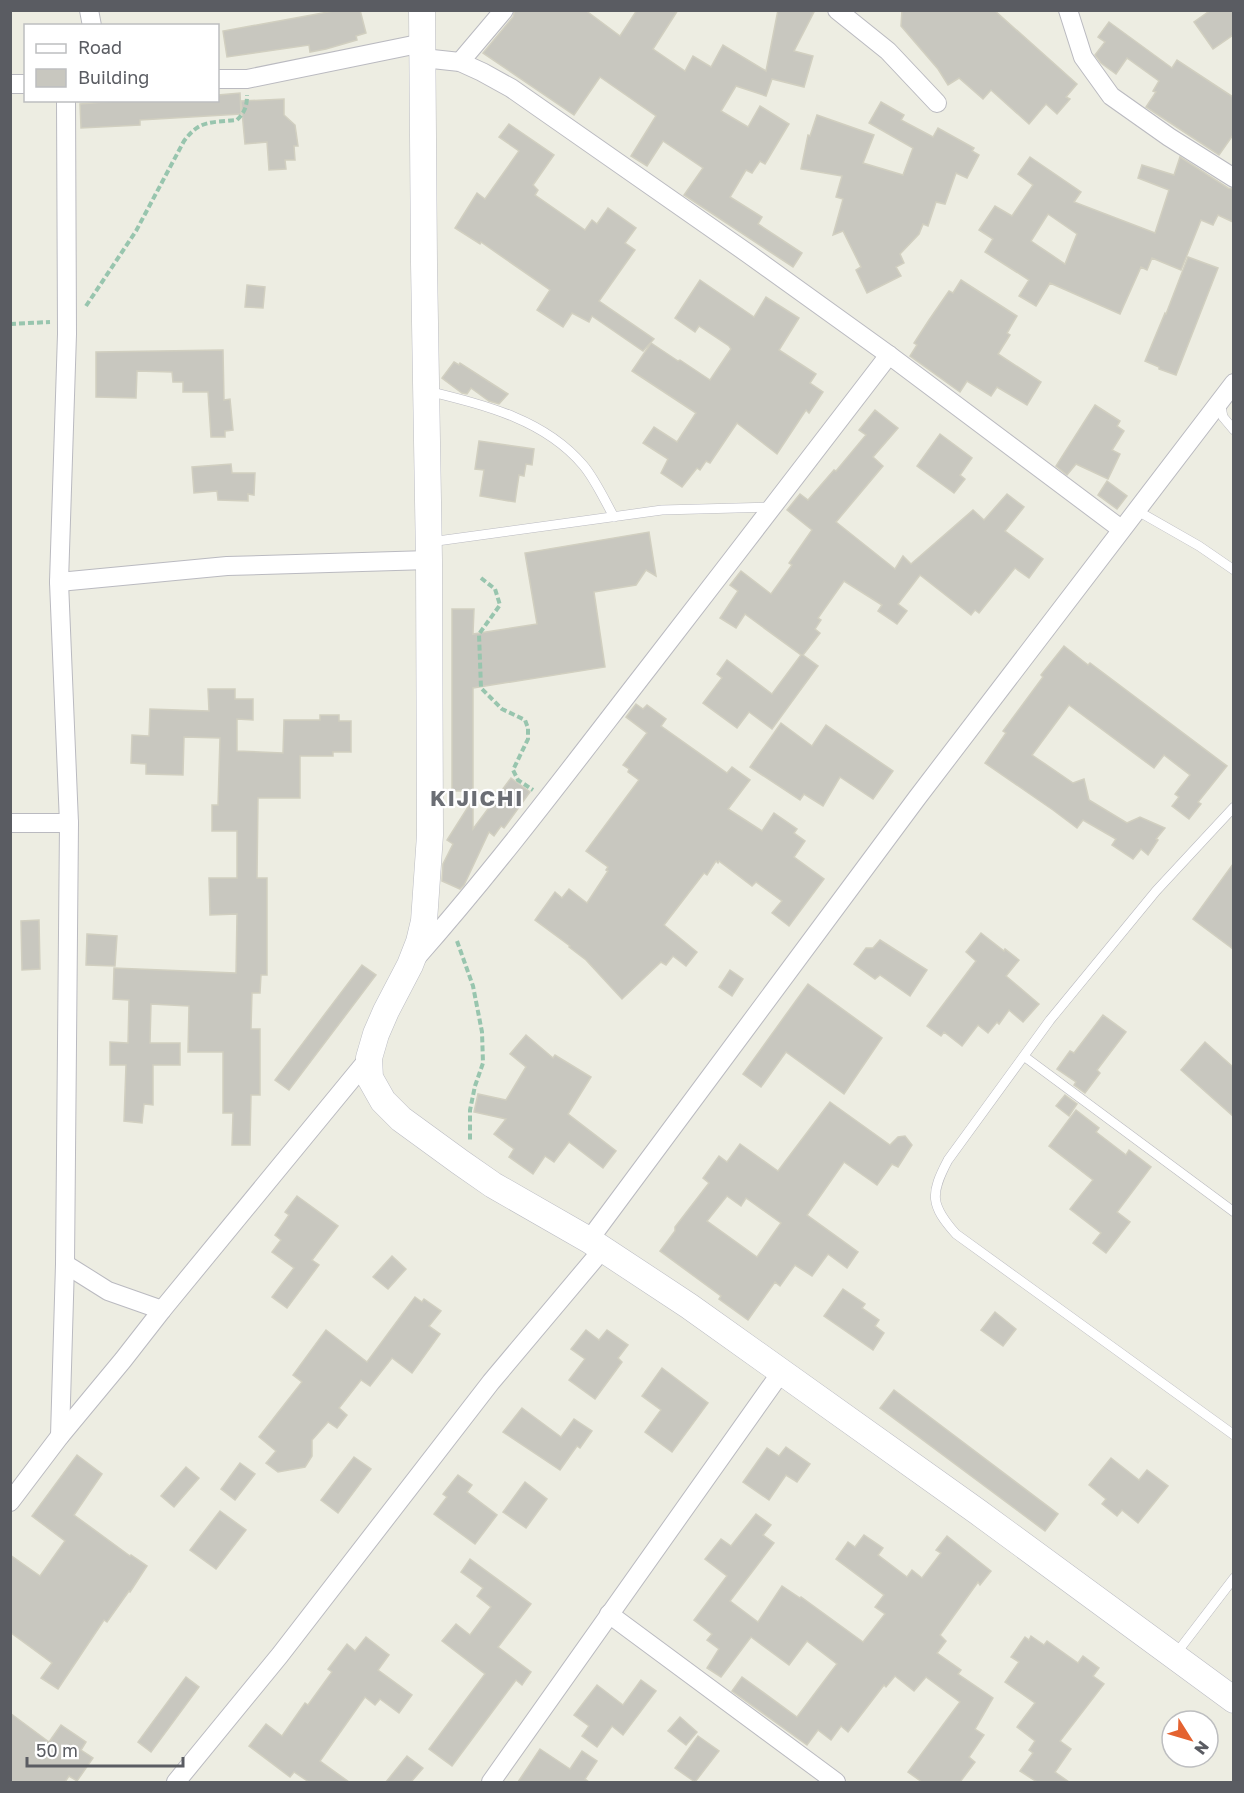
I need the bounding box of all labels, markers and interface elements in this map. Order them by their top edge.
legend [24,24,219,102]
text: Road [78,36,122,58]
text: Building [78,66,149,88]
district label: KIJICHI [430,784,524,811]
north arrow [1160,1709,1220,1769]
scale bar [27,1730,183,1768]
text: N [1190,1737,1214,1759]
text: 50 m [36,1739,78,1761]

